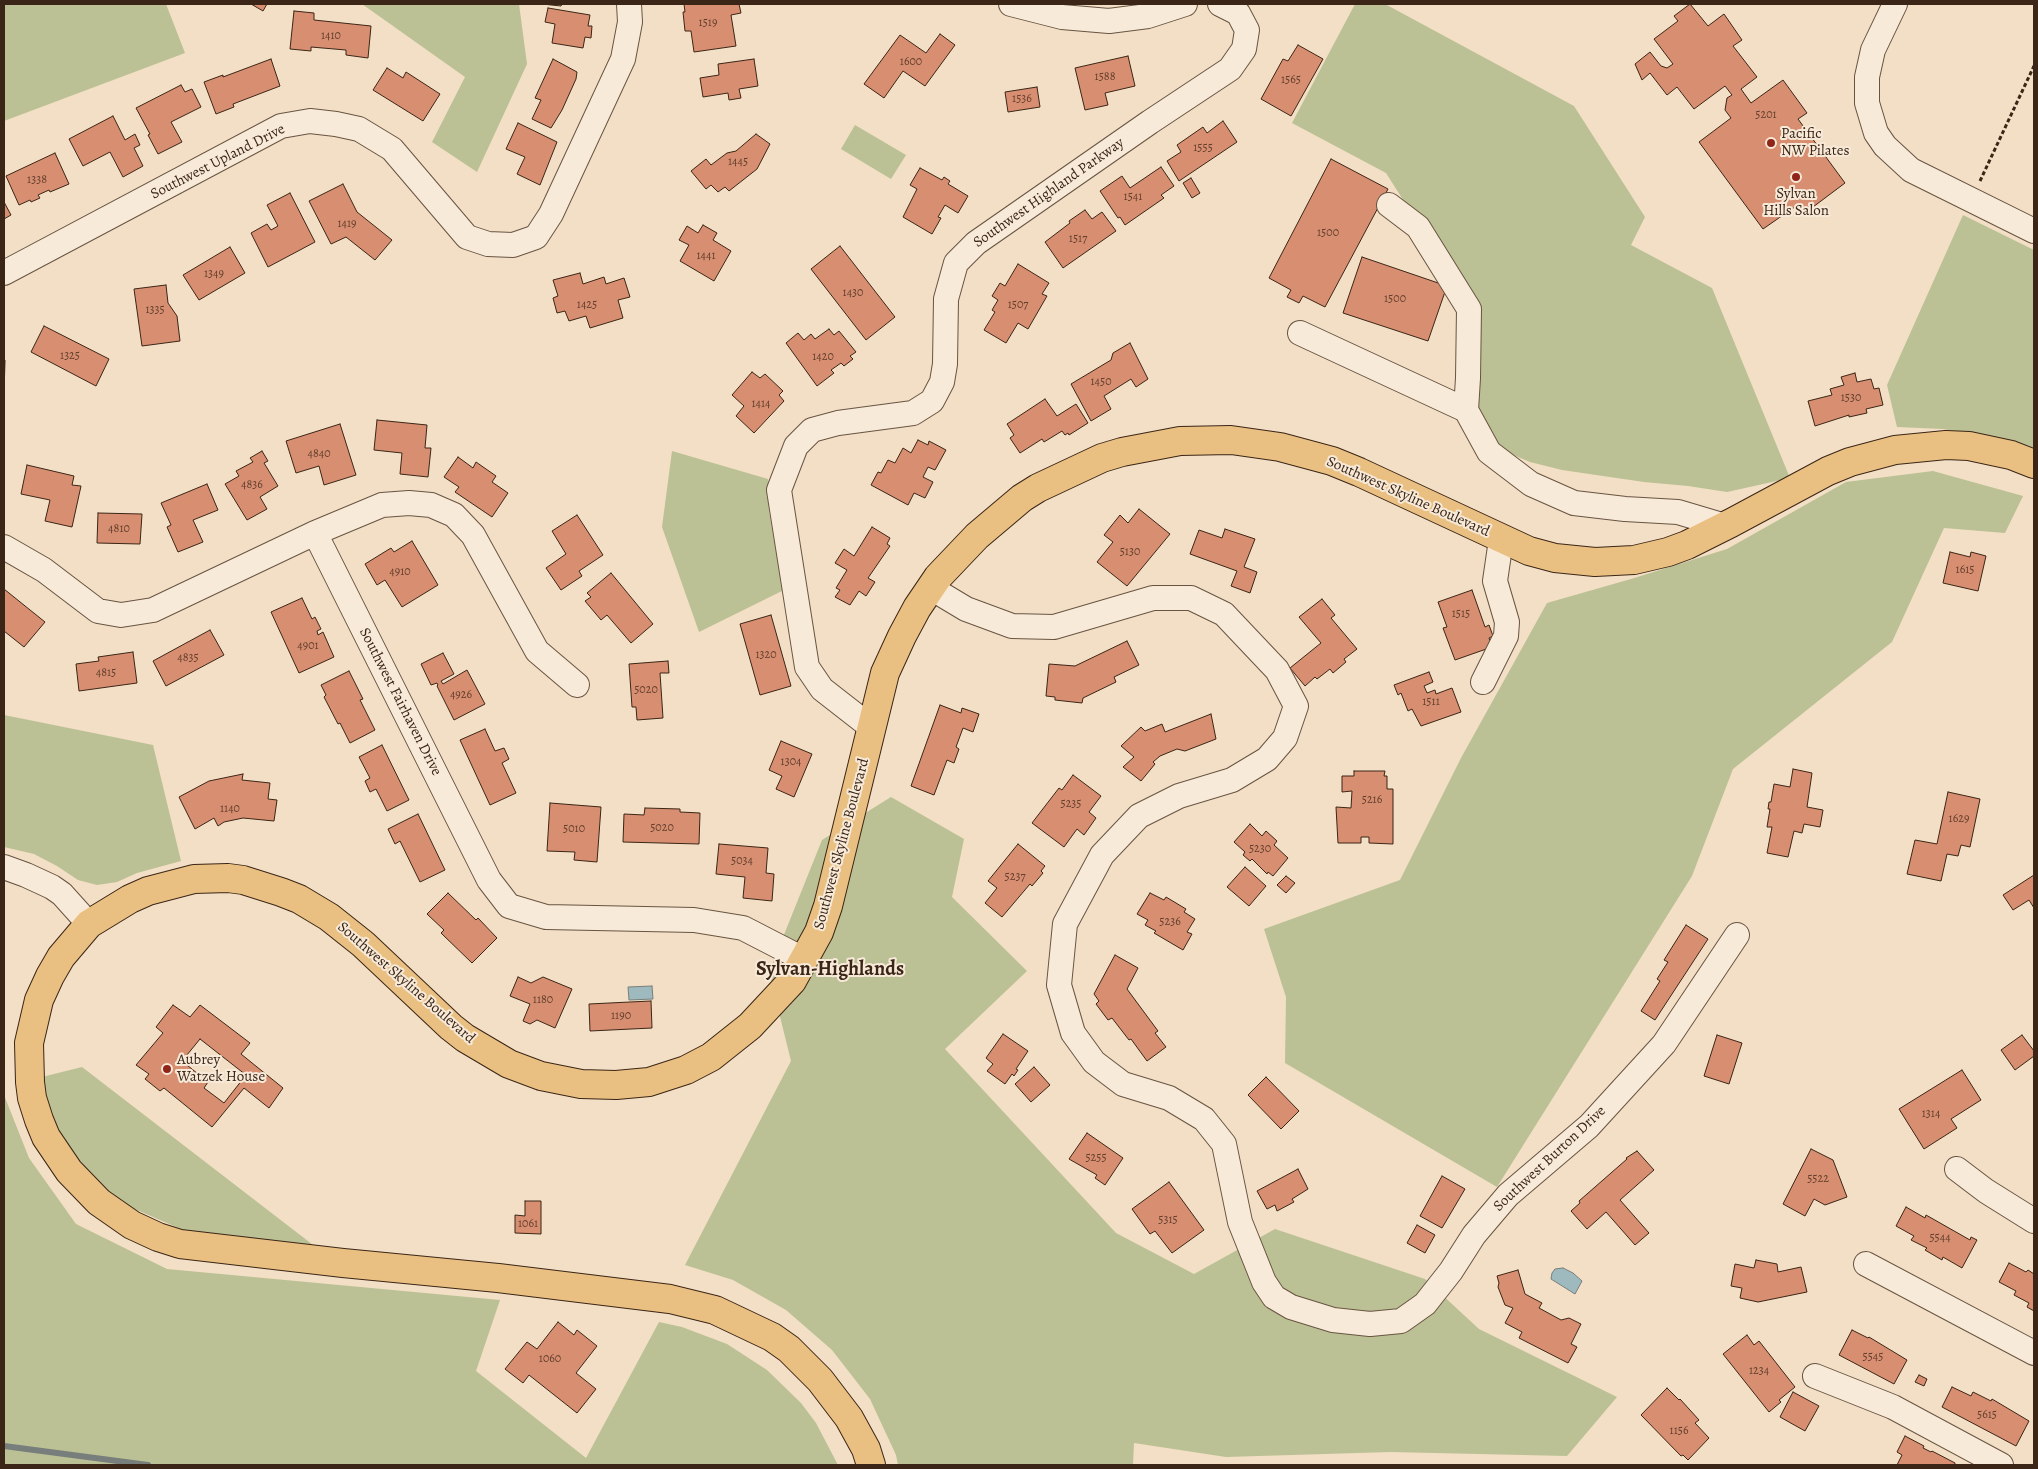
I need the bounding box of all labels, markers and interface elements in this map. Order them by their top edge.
house number: 1519 [699,16,717,30]
house number: 1410 [321,29,341,43]
house number: 1600 [900,55,922,69]
house number: 1588 [1095,70,1115,84]
house number: 1565 [1281,73,1301,87]
house number: 1536 [1012,92,1032,106]
house number: 5201 [1755,108,1777,122]
street label: Southwest Upland Drive [148,120,288,204]
place label: Pacific NW Pilates [1781,125,1849,160]
street label: Southwest Highland Parkway [970,134,1128,252]
marker: Pacific NW Pilates [1765,137,1777,149]
house number: 1555 [1193,141,1213,155]
house number: 1445 [728,155,748,169]
marker: Sylvan Hills Salon [1790,171,1802,183]
house number: 1338 [27,173,47,187]
place label: Sylvan Hills Salon [1763,185,1829,220]
house number: 1541 [1124,190,1142,204]
house number: 1419 [337,217,357,231]
house number: 1500 [1317,226,1339,240]
house number: 1517 [1069,232,1087,246]
house number: 1441 [696,249,716,263]
house number: 1349 [204,267,224,281]
house number: 1430 [843,286,863,300]
house number: 1500 [1384,292,1406,306]
house number: 1425 [577,298,597,312]
house number: 1507 [1008,298,1028,312]
house number: 1335 [145,303,165,317]
house number: 1325 [60,349,80,363]
house number: 1420 [812,350,834,364]
house number: 1450 [1090,375,1112,389]
house number: 1530 [1841,391,1861,405]
house number: 1414 [751,397,771,411]
house number: 4840 [307,447,331,461]
street label: Southwest Skyline Boulevard [1324,453,1492,541]
house number: 4836 [241,478,263,492]
house number: 4810 [108,522,130,536]
house number: 5130 [1120,545,1140,559]
house number: 1615 [1956,563,1974,577]
house number: 4910 [389,565,411,579]
house number: 1515 [1452,607,1470,621]
street label: Southwest Fairhaven Drive [355,625,445,779]
house number: 4901 [297,639,319,653]
house number: 1320 [755,648,777,662]
house number: 4835 [177,651,199,665]
house number: 4815 [96,666,116,680]
house number: 5020 [634,683,658,697]
house number: 4926 [450,688,472,702]
house number: 1511 [1422,695,1440,709]
house number: 1304 [781,755,801,769]
street label: Southwest Skyline Boulevard [810,756,874,932]
house number: 5216 [1362,793,1382,807]
house number: 5235 [1060,797,1082,811]
house number: 1140 [220,802,240,816]
house number: 1629 [1949,812,1969,826]
house number: 5020 [650,821,674,835]
house number: 5010 [563,822,585,836]
house number: 5230 [1249,842,1271,856]
house number: 5034 [731,854,753,868]
house number: 5237 [1005,870,1025,884]
house number: 5236 [1159,915,1181,929]
street label: Southwest Skyline Boulevard [333,918,479,1048]
district label: Sylvan-Highlands [756,958,904,982]
house number: 1180 [533,993,553,1007]
house number: 1190 [611,1009,631,1023]
place label: Aubrey Watzek House [177,1051,265,1086]
marker: Aubrey Watzek House [161,1063,173,1075]
street label: Southwest Burton Drive [1490,1102,1610,1216]
house number: 1314 [1922,1107,1940,1121]
house number: 5255 [1085,1151,1107,1165]
house number: 5522 [1807,1172,1829,1186]
house number: 5315 [1158,1213,1178,1227]
house number: 1061 [518,1217,538,1231]
house number: 5544 [1929,1231,1951,1245]
house number: 5545 [1863,1350,1883,1364]
house number: 1060 [539,1352,561,1366]
house number: 1234 [1749,1364,1769,1378]
house number: 5615 [1977,1408,1997,1422]
house number: 1156 [1670,1424,1688,1438]

